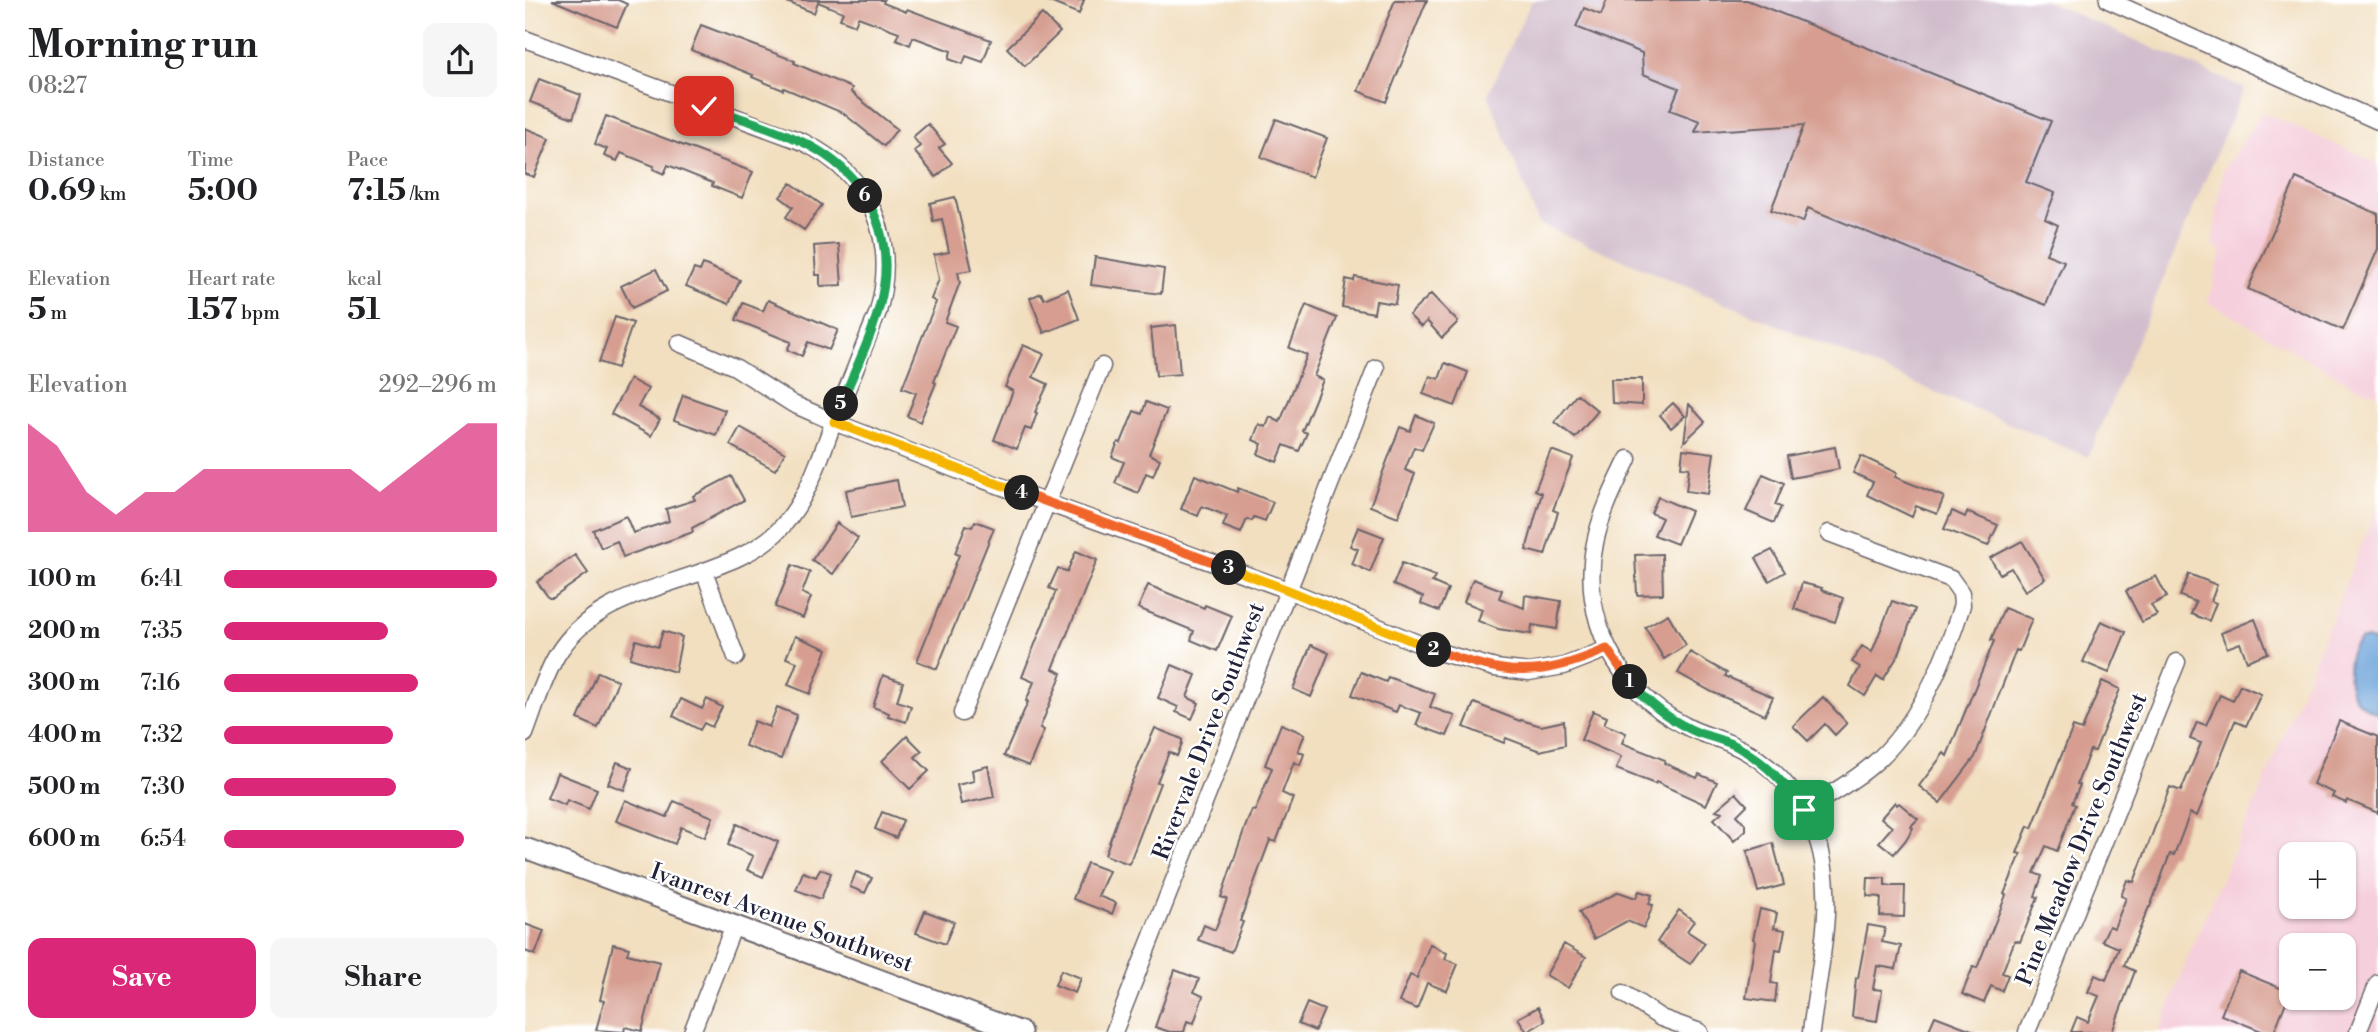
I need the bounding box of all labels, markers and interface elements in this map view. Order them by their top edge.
text: Morning run [28,22,258,69]
button: share [423,23,497,97]
text: 08:27 [28,72,87,100]
pin [674,76,734,136]
icon: check [685,87,723,125]
text: Distance [28,148,105,172]
text: Time [188,148,233,172]
text: Pace [347,148,388,172]
text: 0.69 [28,172,96,210]
text: 5:00 [188,172,258,210]
text: 7:15 [347,172,406,210]
pin: 6 [847,178,883,214]
text: km [96,182,126,206]
text: /km [406,182,440,206]
text: 6 [859,183,870,207]
text: Elevation [28,267,110,291]
text: Heart rate [188,267,275,291]
text: kcal [347,267,382,291]
text: 5 [28,291,47,329]
text: 157 [188,291,237,329]
text: 51 [347,291,380,329]
text: m [47,301,67,325]
text: bpm [237,301,280,325]
text: Elevation [28,371,128,399]
text: 292–296 m [379,371,497,399]
pin: 5 [823,386,859,422]
text: 5 [835,391,846,415]
pin: 4 [1005,476,1039,510]
text: 4 [1015,480,1028,504]
pin: 3 [1211,550,1247,586]
text: 3 [1223,555,1234,579]
text: 100 m [28,565,96,593]
text: 6:41 [140,565,183,593]
street label: Rivervale Drive Southwest [1147,599,1271,864]
text: 200 m [28,617,100,645]
text: 7:35 [140,617,182,645]
pin: 2 [1417,632,1451,668]
text: 2 [1428,637,1439,661]
pin: 1 [1613,664,1647,700]
text: 300 m [28,669,100,697]
text: 7:16 [140,669,180,697]
text: 1 [1625,669,1634,693]
street label: Pine Meadow Drive Southwest [2010,689,2154,990]
text: 400 m [28,721,101,749]
text: 7:32 [140,721,183,749]
text: 500 m [28,773,100,801]
text: 7:30 [140,773,185,801]
pin [1774,780,1834,840]
icon: arrive [1785,791,1823,829]
text: 600 m [28,825,101,853]
text: 6:54 [140,825,186,853]
map controls [2279,842,2356,1010]
button: + [2279,842,2356,919]
street label: Ivanrest Avenue Southwest [647,857,917,979]
button: − [2279,933,2356,1010]
button: Save [28,938,256,1018]
button: Share [270,938,497,1018]

